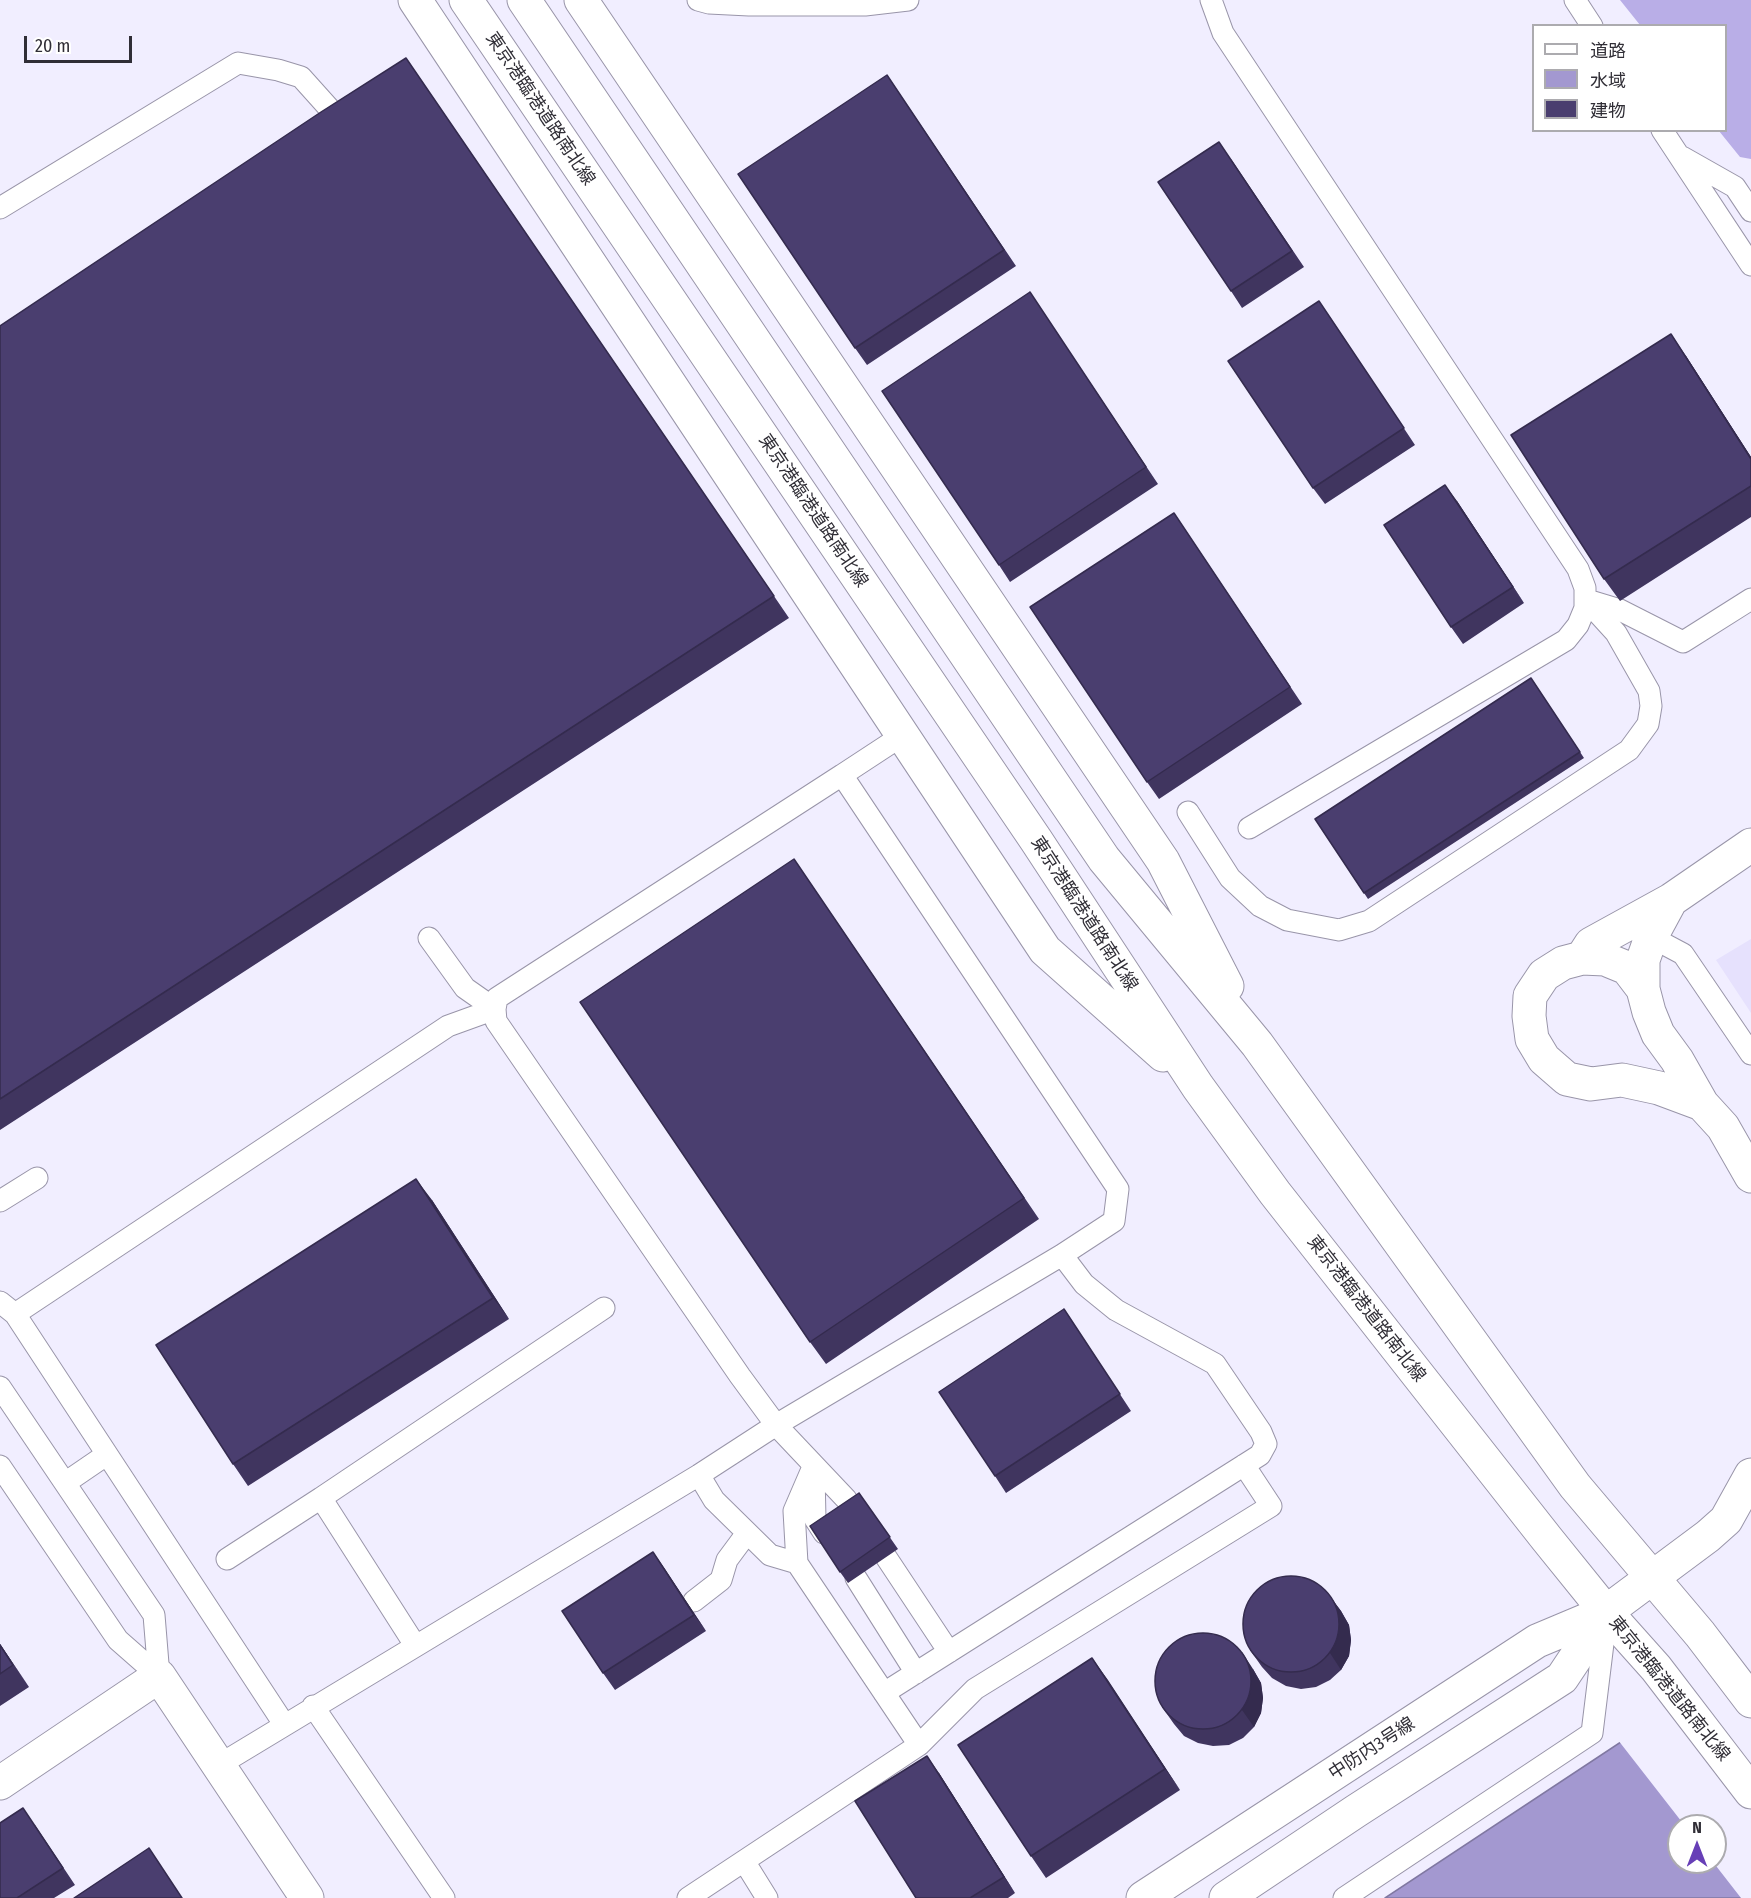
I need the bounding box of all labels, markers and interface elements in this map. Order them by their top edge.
scale bar [27,24,135,62]
legend [1532,24,1727,132]
street label: 東京港臨港道路南北線 [481,28,599,190]
text: 20 m [35,35,70,57]
text: 道路 [1590,40,1626,62]
text: 水域 [1590,70,1626,92]
text: 建物 [1590,100,1626,122]
street label: 東京港臨港道路南北線 [754,430,872,592]
street label: 東京港臨港道路南北線 [1026,833,1142,995]
street label: 東京港臨港道路南北線 [1302,1231,1430,1387]
street label: 東京港臨港道路南北線 [1604,1612,1734,1766]
street label: 中防内3号線 [1325,1713,1419,1785]
north arrow [1667,1814,1727,1874]
text: N [1692,1818,1702,1837]

